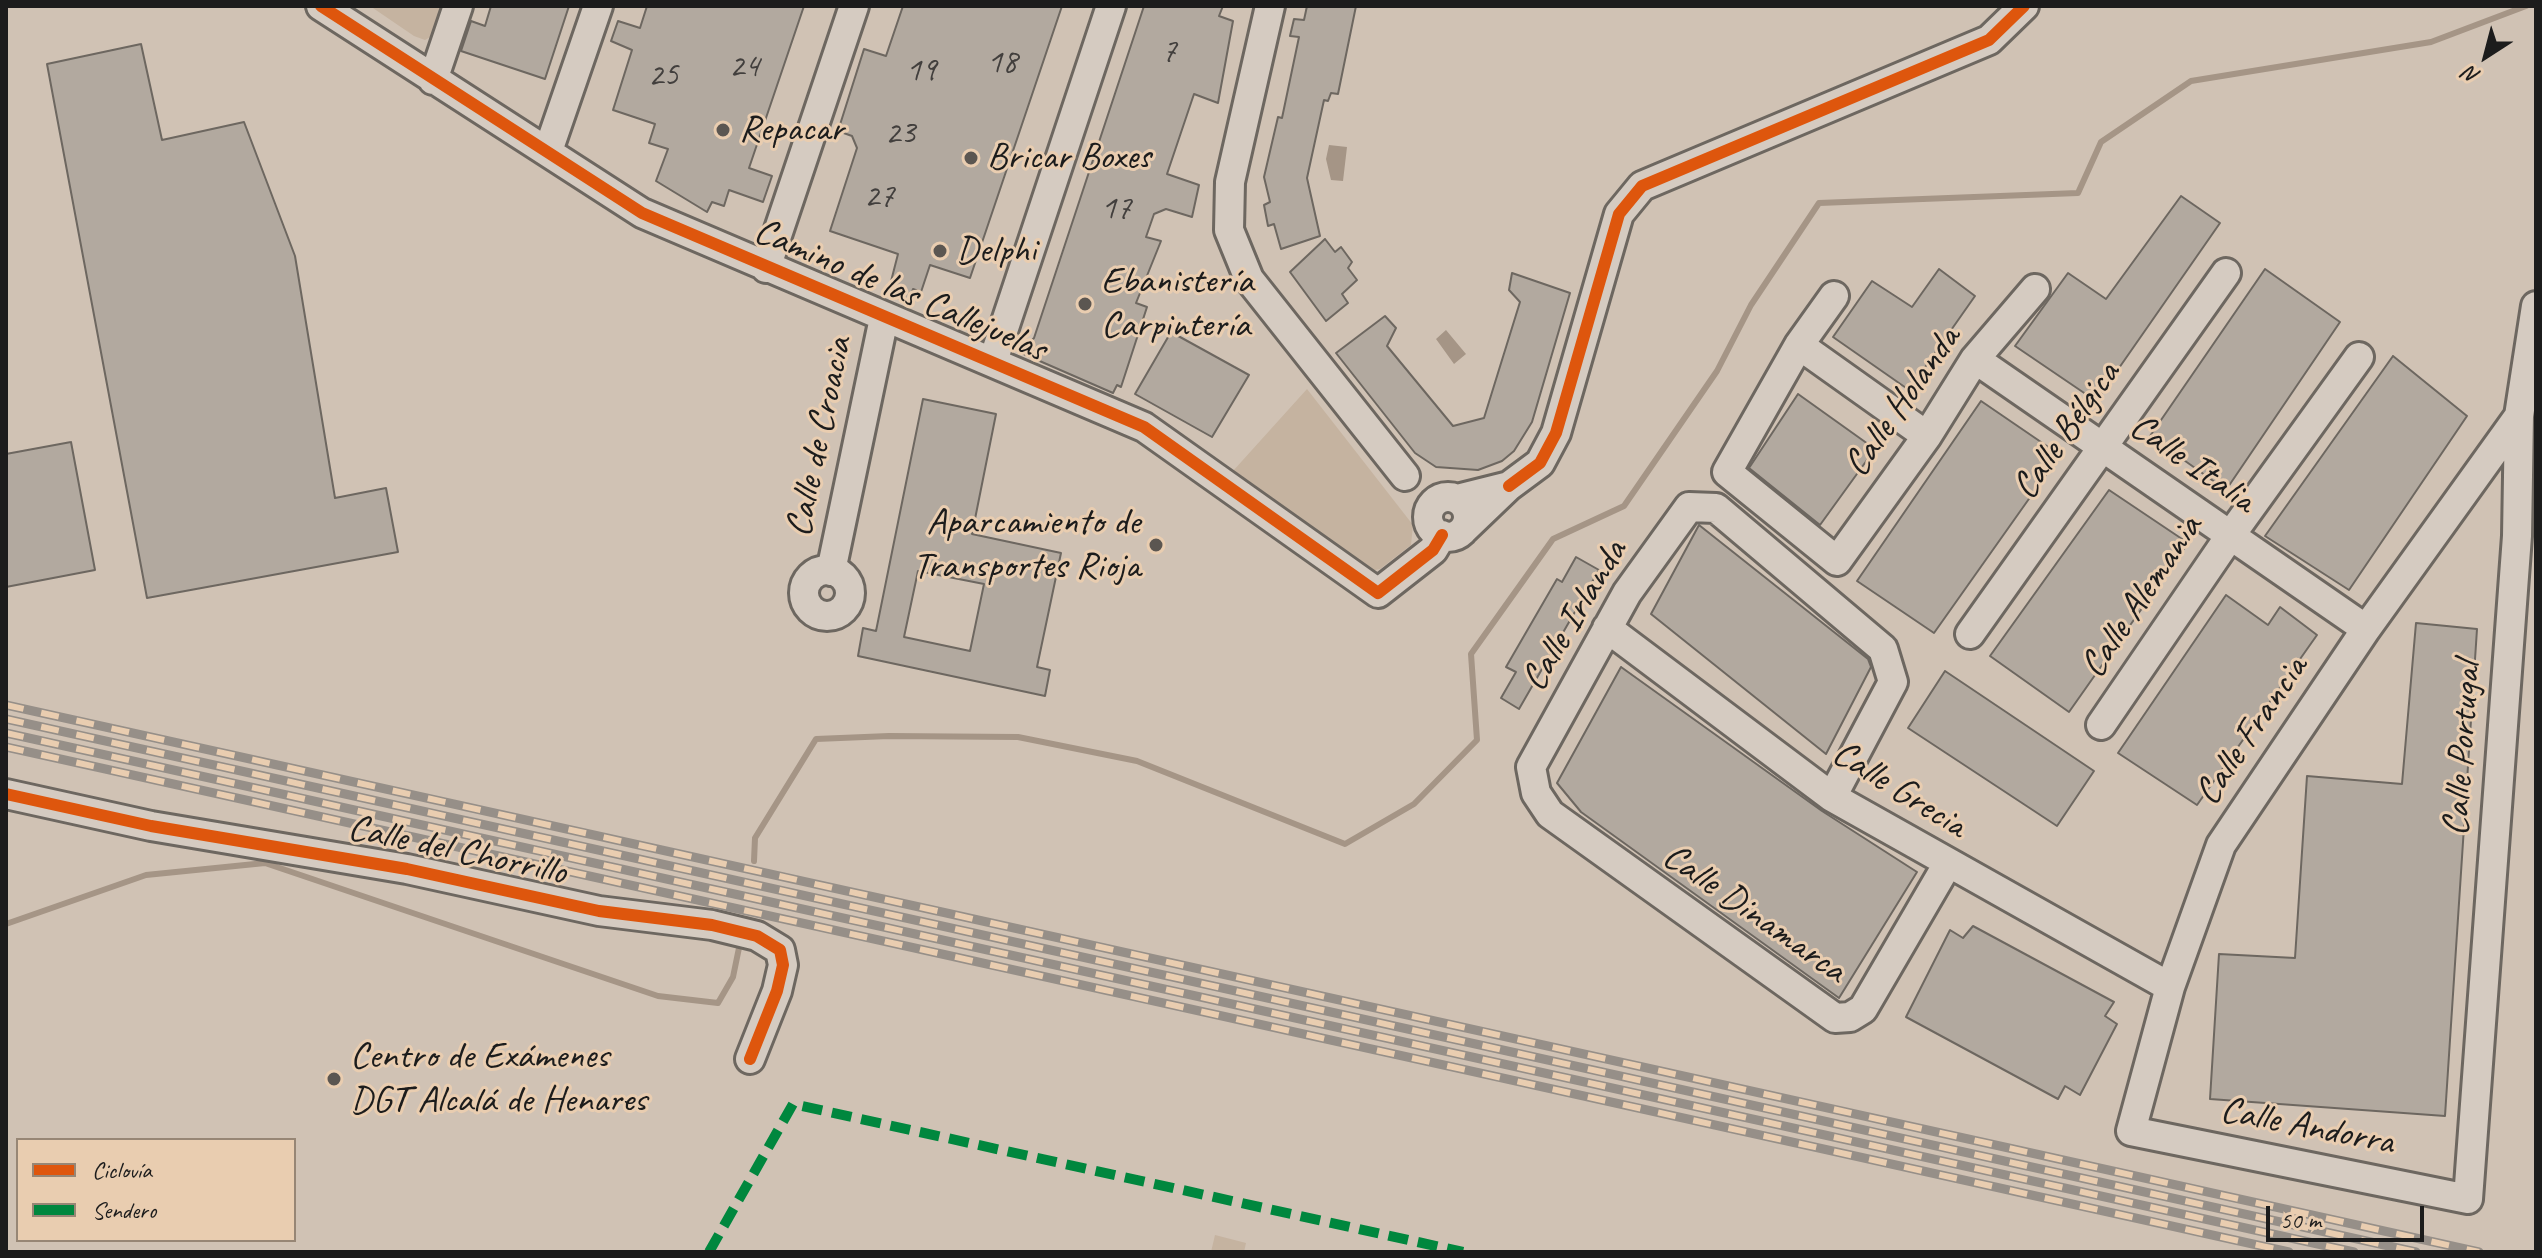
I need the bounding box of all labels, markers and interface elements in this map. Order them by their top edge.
north arrow [2446,16,2526,96]
house number: 7 [1161,32,1177,72]
house number: 18 [987,43,1017,83]
house number: 24 [729,47,759,87]
house number: 19 [906,51,936,91]
house number: 25 [648,56,678,96]
text: N [2458,60,2486,91]
place label: Repacar [739,107,844,153]
house number: 23 [885,114,915,154]
marker: Repacar [714,121,732,139]
place label: Bricar Boxes [987,135,1151,181]
marker: Bricar Boxes [962,149,980,167]
house number: 27 [864,177,894,217]
house number: 17 [1101,189,1131,229]
street label: Camino de las Callejuelas [747,209,1053,373]
place label: Delphi [956,228,1036,274]
marker: Delphi [931,242,949,260]
place label: Ebanistería Carpintería [1101,259,1253,348]
marker: Ebanistería Carpintería [1076,295,1094,313]
street label: Calle Holanda [1835,318,1971,486]
street label: Calle de Croacia [777,333,863,541]
street label: Calle Bélgica [2003,353,2131,509]
street label: Calle Italia [2120,404,2264,524]
place label: Aparcamiento de Transportes Rioja [913,500,1140,590]
street label: Calle Alemania [2071,507,2213,687]
street label: Calle Irlanda [1512,532,1638,700]
marker: Aparcamiento de Transportes Rioja [1147,536,1165,554]
street label: Calle Francia [2186,648,2318,814]
street label: Calle Portugal [2434,660,2492,838]
street label: Calle Grecia [1824,731,1974,849]
street label: Calle del Chorrillo [344,806,570,896]
street label: Calle Dinamarca [1653,834,1855,994]
place label: Centro de Exámenes DGT Alcalá de Henares [350,1034,647,1124]
marker: Centro de Exámenes DGT Alcalá de Henares [325,1070,343,1088]
street label: Calle Andorra [2216,1088,2398,1166]
legend [16,1138,296,1242]
text: Ciclovía [92,1155,152,1185]
scale bar [2270,1190,2428,1240]
text: Sendero [92,1195,156,1225]
text: 50 m [2280,1205,2321,1235]

